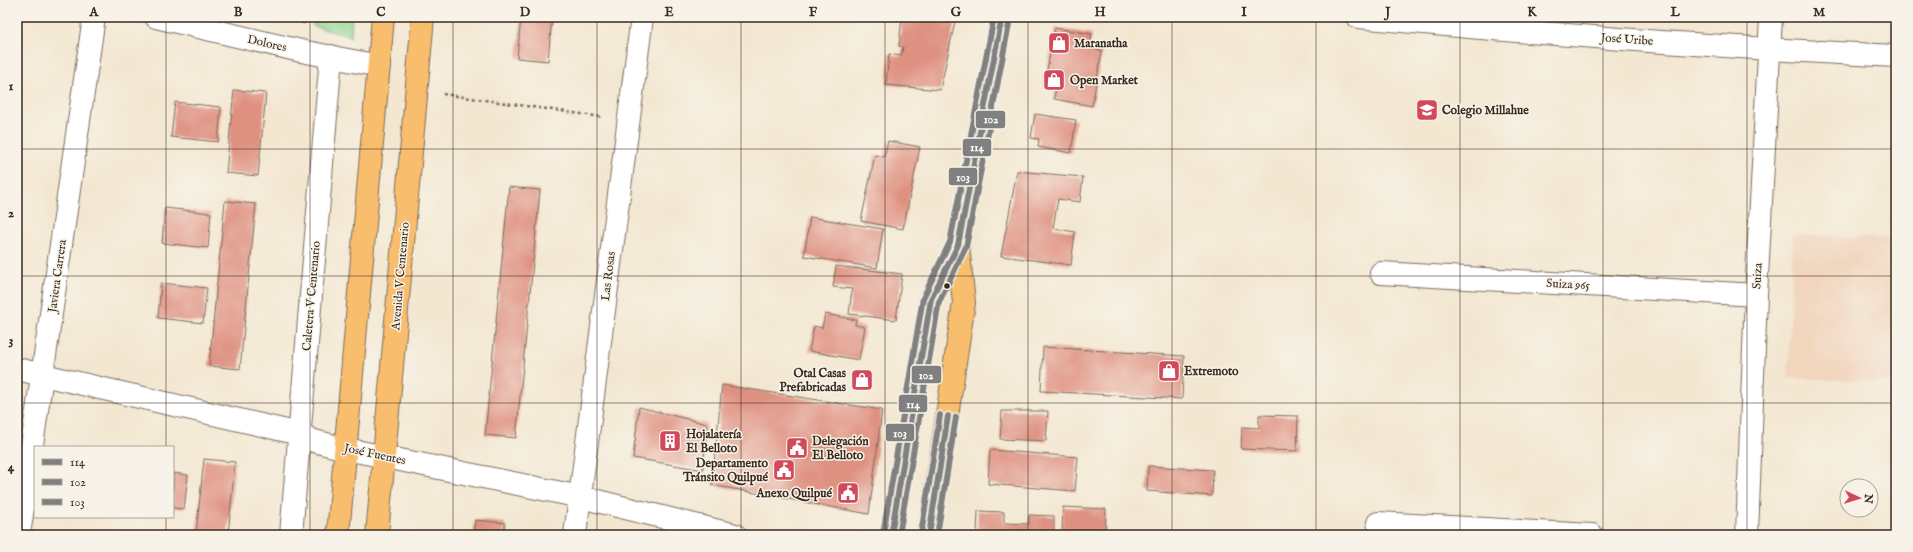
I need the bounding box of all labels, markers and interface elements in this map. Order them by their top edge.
text: A [89,4,100,21]
text: B [234,4,243,21]
text: C [376,4,386,21]
text: D [520,4,531,21]
text: E [664,4,674,21]
text: F [809,4,818,21]
text: G [951,4,962,21]
text: H [1094,4,1106,21]
text: I [1241,4,1247,21]
text: J [1383,4,1391,21]
text: K [1527,4,1537,21]
text: L [1669,4,1680,21]
text: M [1813,4,1826,21]
shop icon: Maranatha [1046,30,1072,56]
street label: José Uribe [1598,30,1654,50]
street label: Dolores [246,32,288,55]
place label: Maranatha [1074,36,1128,51]
shop icon: Open Market [1041,67,1067,93]
place label: Open Market [1070,73,1139,89]
text: 1 [9,78,14,95]
school or university icon: Colegio Millahue [1414,97,1440,123]
place label: Colegio Millahue [1442,103,1529,119]
line badge: 102 [975,110,1006,129]
text: 102 [984,113,999,127]
line badge: 114 [962,138,992,157]
text: 114 [970,141,984,155]
line badge: 103 [948,167,978,186]
text: 103 [956,171,970,185]
text: 2 [8,205,14,222]
street label: Avenida V Centenario [388,221,413,332]
street label: Javiera Carrera [45,238,71,316]
street label: Caletera V Centenario [299,240,324,352]
street label: Las Rosas [598,250,619,302]
street label: Suiza [1749,262,1766,290]
street label: Suiza 965 [1546,276,1591,293]
unlabelled marker [942,281,952,291]
text: 3 [9,332,14,349]
shop icon: Extremoto [1156,358,1182,384]
place label: Extremoto [1184,364,1239,379]
line badge: 102 [911,365,942,384]
place label: Otal Casas Prefabricadas [780,366,847,395]
shop icon: Otal Casas Prefabricadas [849,367,875,393]
text: 102 [919,369,934,383]
line badge: 114 [898,394,928,413]
text: 114 [906,398,920,412]
line badge: 103 [885,423,915,442]
place label: Hojalatería El Belloto [686,427,742,456]
text: 103 [893,427,907,441]
building icon: Hojalatería El Belloto [657,428,683,454]
place label: Delegación El Belloto [812,434,869,463]
public building icon: Delegación El Belloto [784,435,810,461]
street label: José Fuentes [340,440,407,469]
legend [34,446,174,518]
text: 114 [70,455,85,470]
place label: Departamento Tránsito Quilpué [682,456,769,486]
public building icon: Departamento Tránsito Quilpué [771,457,797,483]
text: 4 [8,459,15,476]
text: 102 [70,475,86,490]
north arrow [1839,478,1879,518]
public building icon: Anexo Quilpué [835,480,861,506]
place label: Anexo Quilpué [755,486,832,502]
text: N [1861,492,1875,504]
text: 103 [70,495,85,510]

